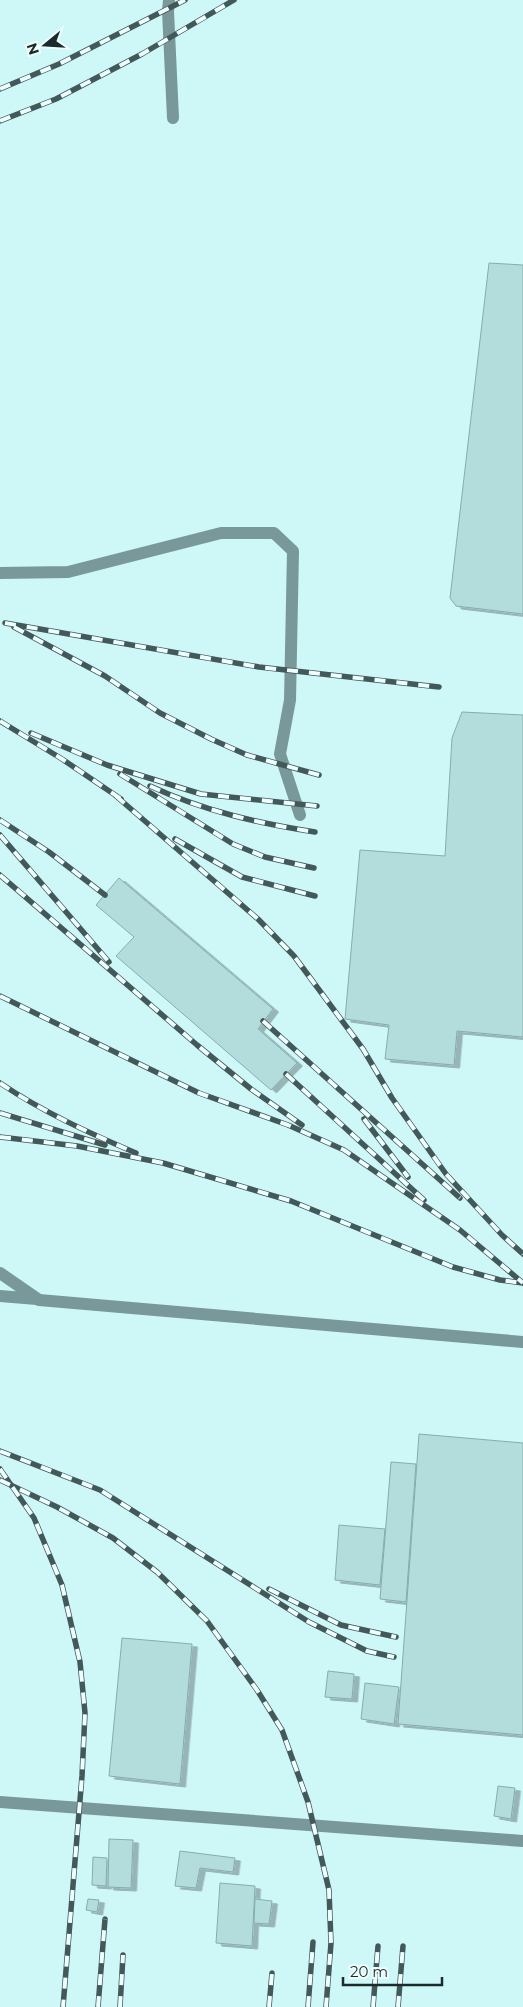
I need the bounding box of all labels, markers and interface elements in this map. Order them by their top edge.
north arrow [20,20,70,70]
text: N [22,41,43,57]
scale bar [343,1954,442,1986]
text: 20 m [350,1962,388,1981]

